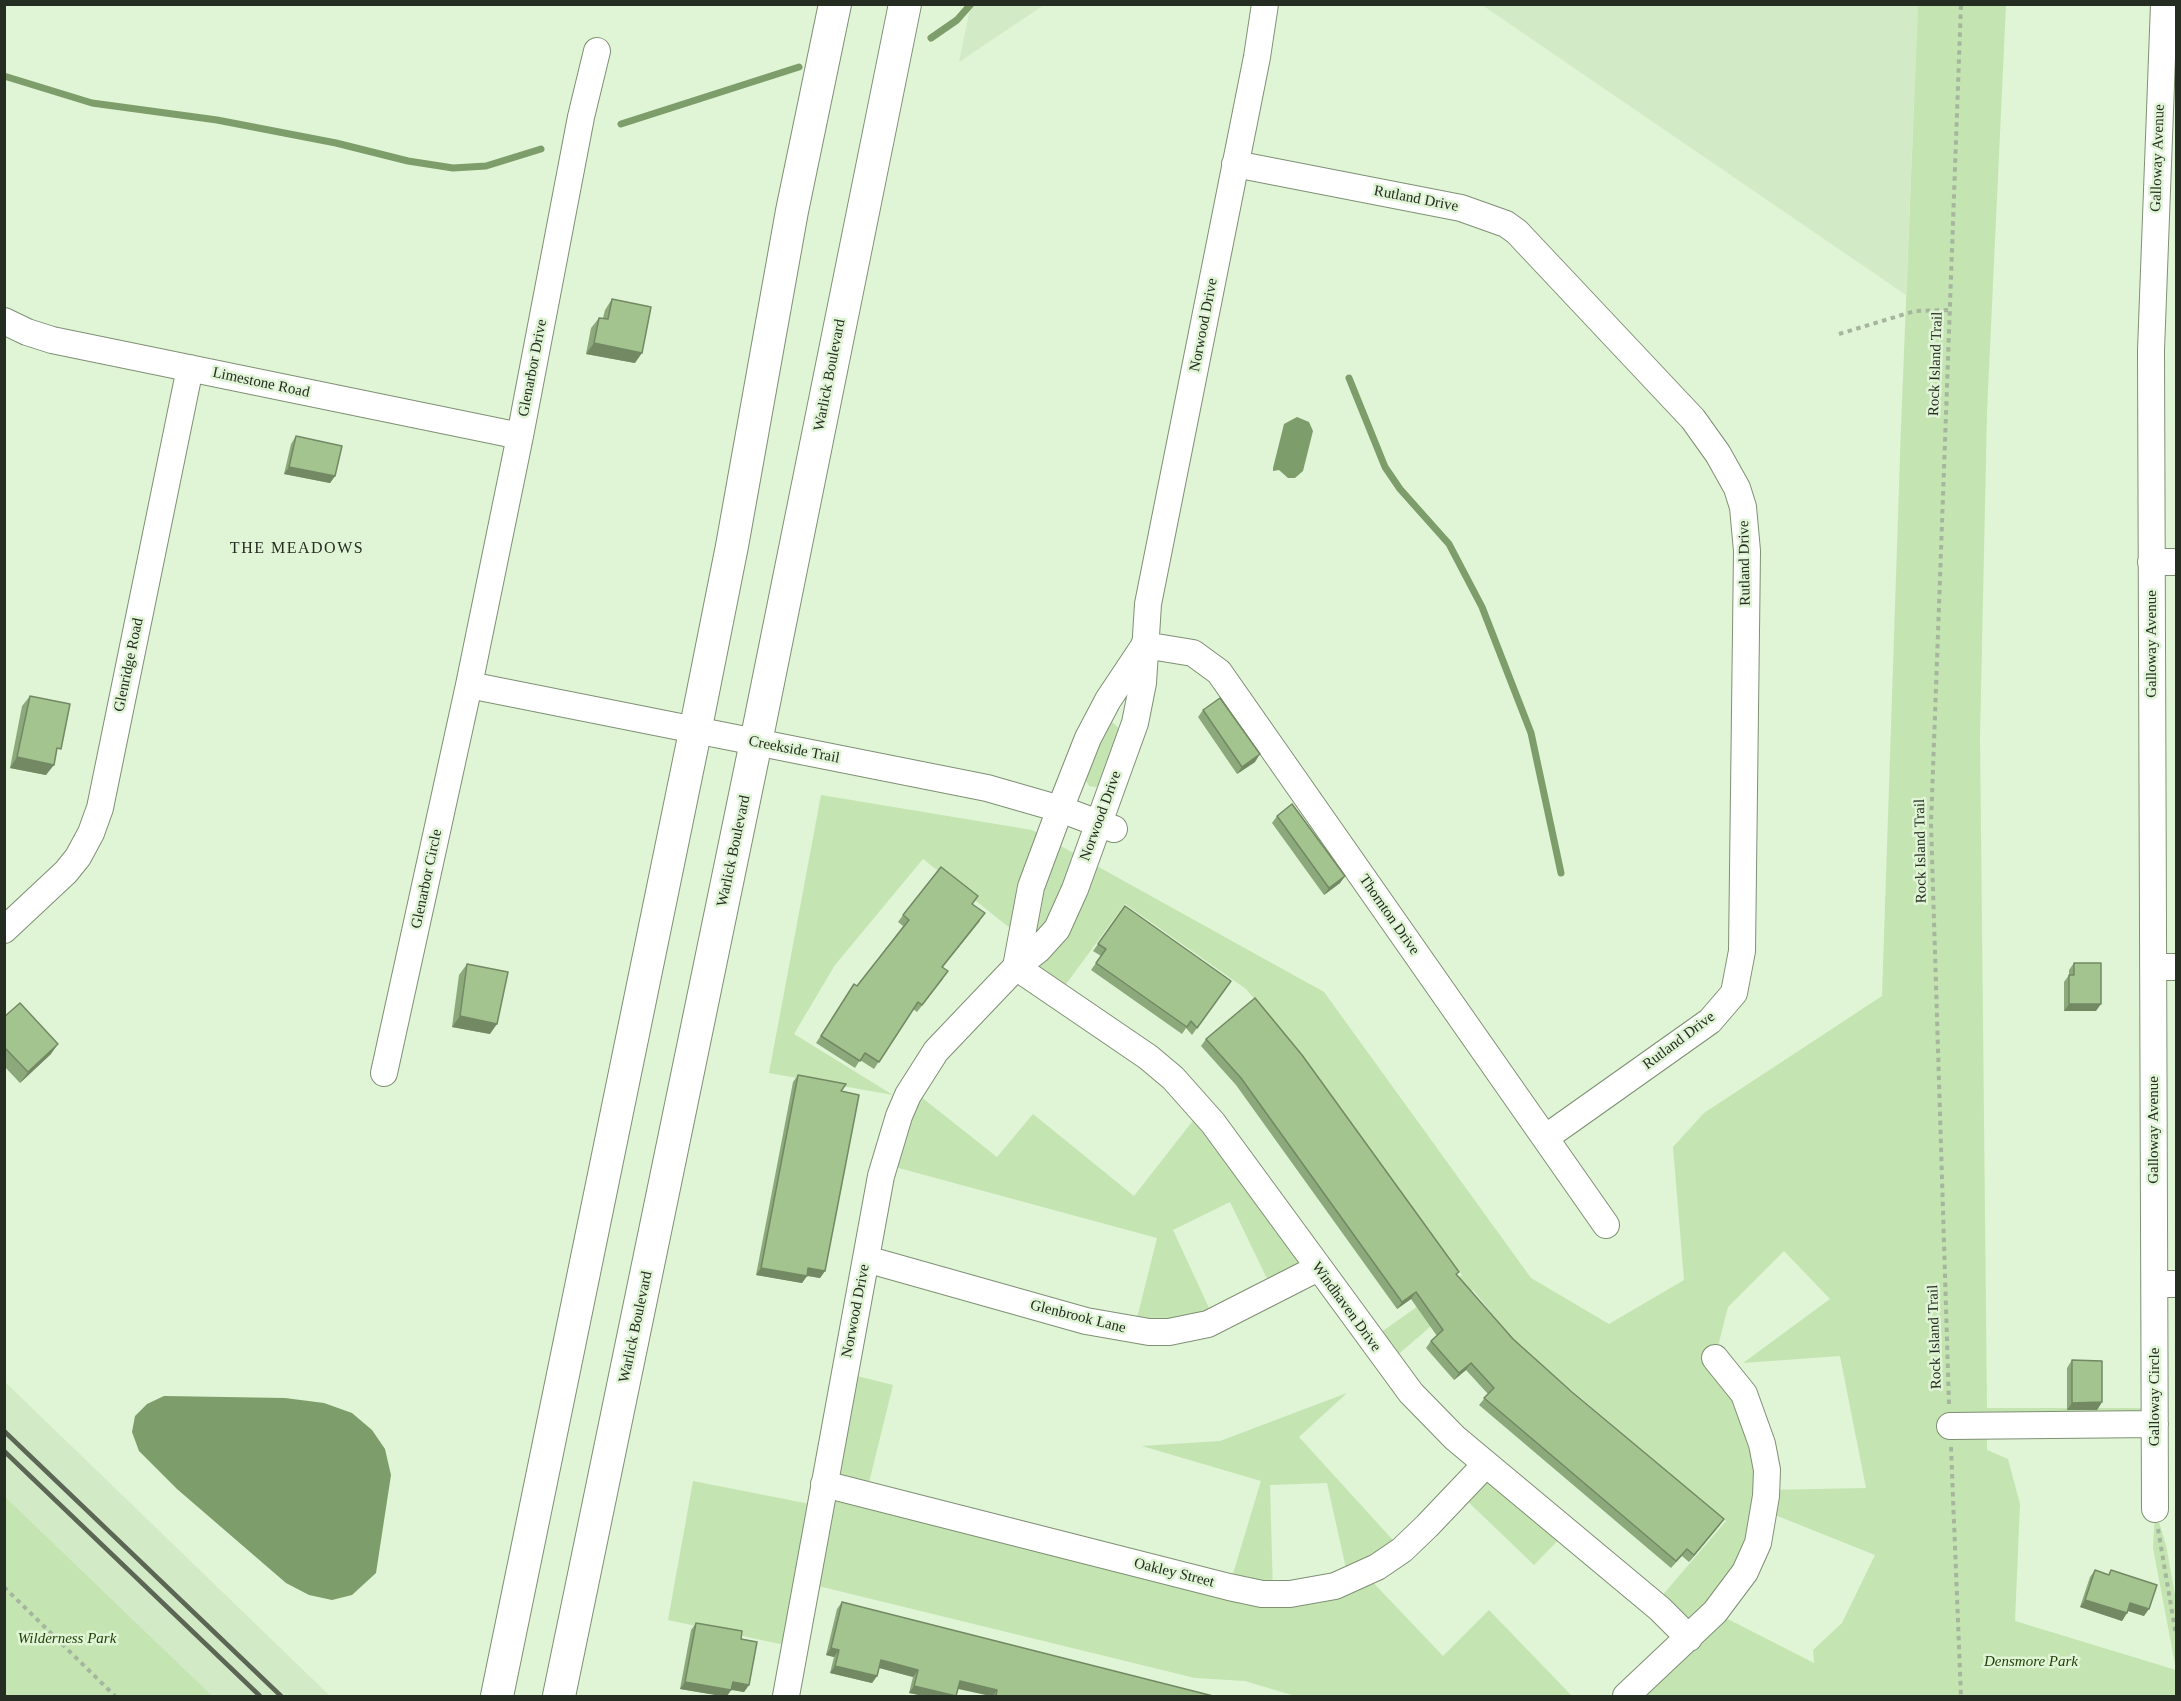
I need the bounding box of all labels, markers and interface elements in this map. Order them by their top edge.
street label: Galloway Avenue [2147,104,2169,212]
street label: Rutland Drive [1372,182,1460,216]
street label: Norwood Drive [1186,277,1222,373]
street label: Rock Island Trail [1925,311,1947,417]
street label: Glenarbor Drive [515,318,551,418]
street label: Warlick Boulevard [810,318,850,432]
street label: Limestone Road [211,364,311,402]
street label: Rutland Drive [1735,520,1755,606]
district label: THE MEADOWS [230,539,364,559]
street label: Galloway Avenue [2143,590,2161,698]
street label: Glenridge Road [110,616,148,714]
street label: Creekside Trail [747,732,841,768]
street label: Norwood Drive [1076,768,1126,864]
street label: Warlick Boulevard [713,794,755,908]
street label: Rock Island Trail [1911,799,1931,903]
street label: Glenarbor Circle [408,828,446,930]
street label: Thornton Drive [1355,871,1423,959]
street label: Rutland Drive [1639,1008,1719,1074]
street label: Galloway Avenue [2145,1076,2163,1184]
street label: Windhaven Drive [1307,1259,1385,1355]
street label: Norwood Drive [838,1263,874,1359]
street label: Warlick Boulevard [615,1270,657,1384]
street label: Rock Island Trail [1924,1284,1946,1390]
street label: Glenbrook Lane [1028,1296,1128,1338]
street label: Galloway Circle [2146,1348,2164,1446]
street label: Oakley Street [1132,1554,1216,1592]
park label: Wilderness Park [18,1630,116,1648]
park label: Densmore Park [1984,1653,2078,1671]

